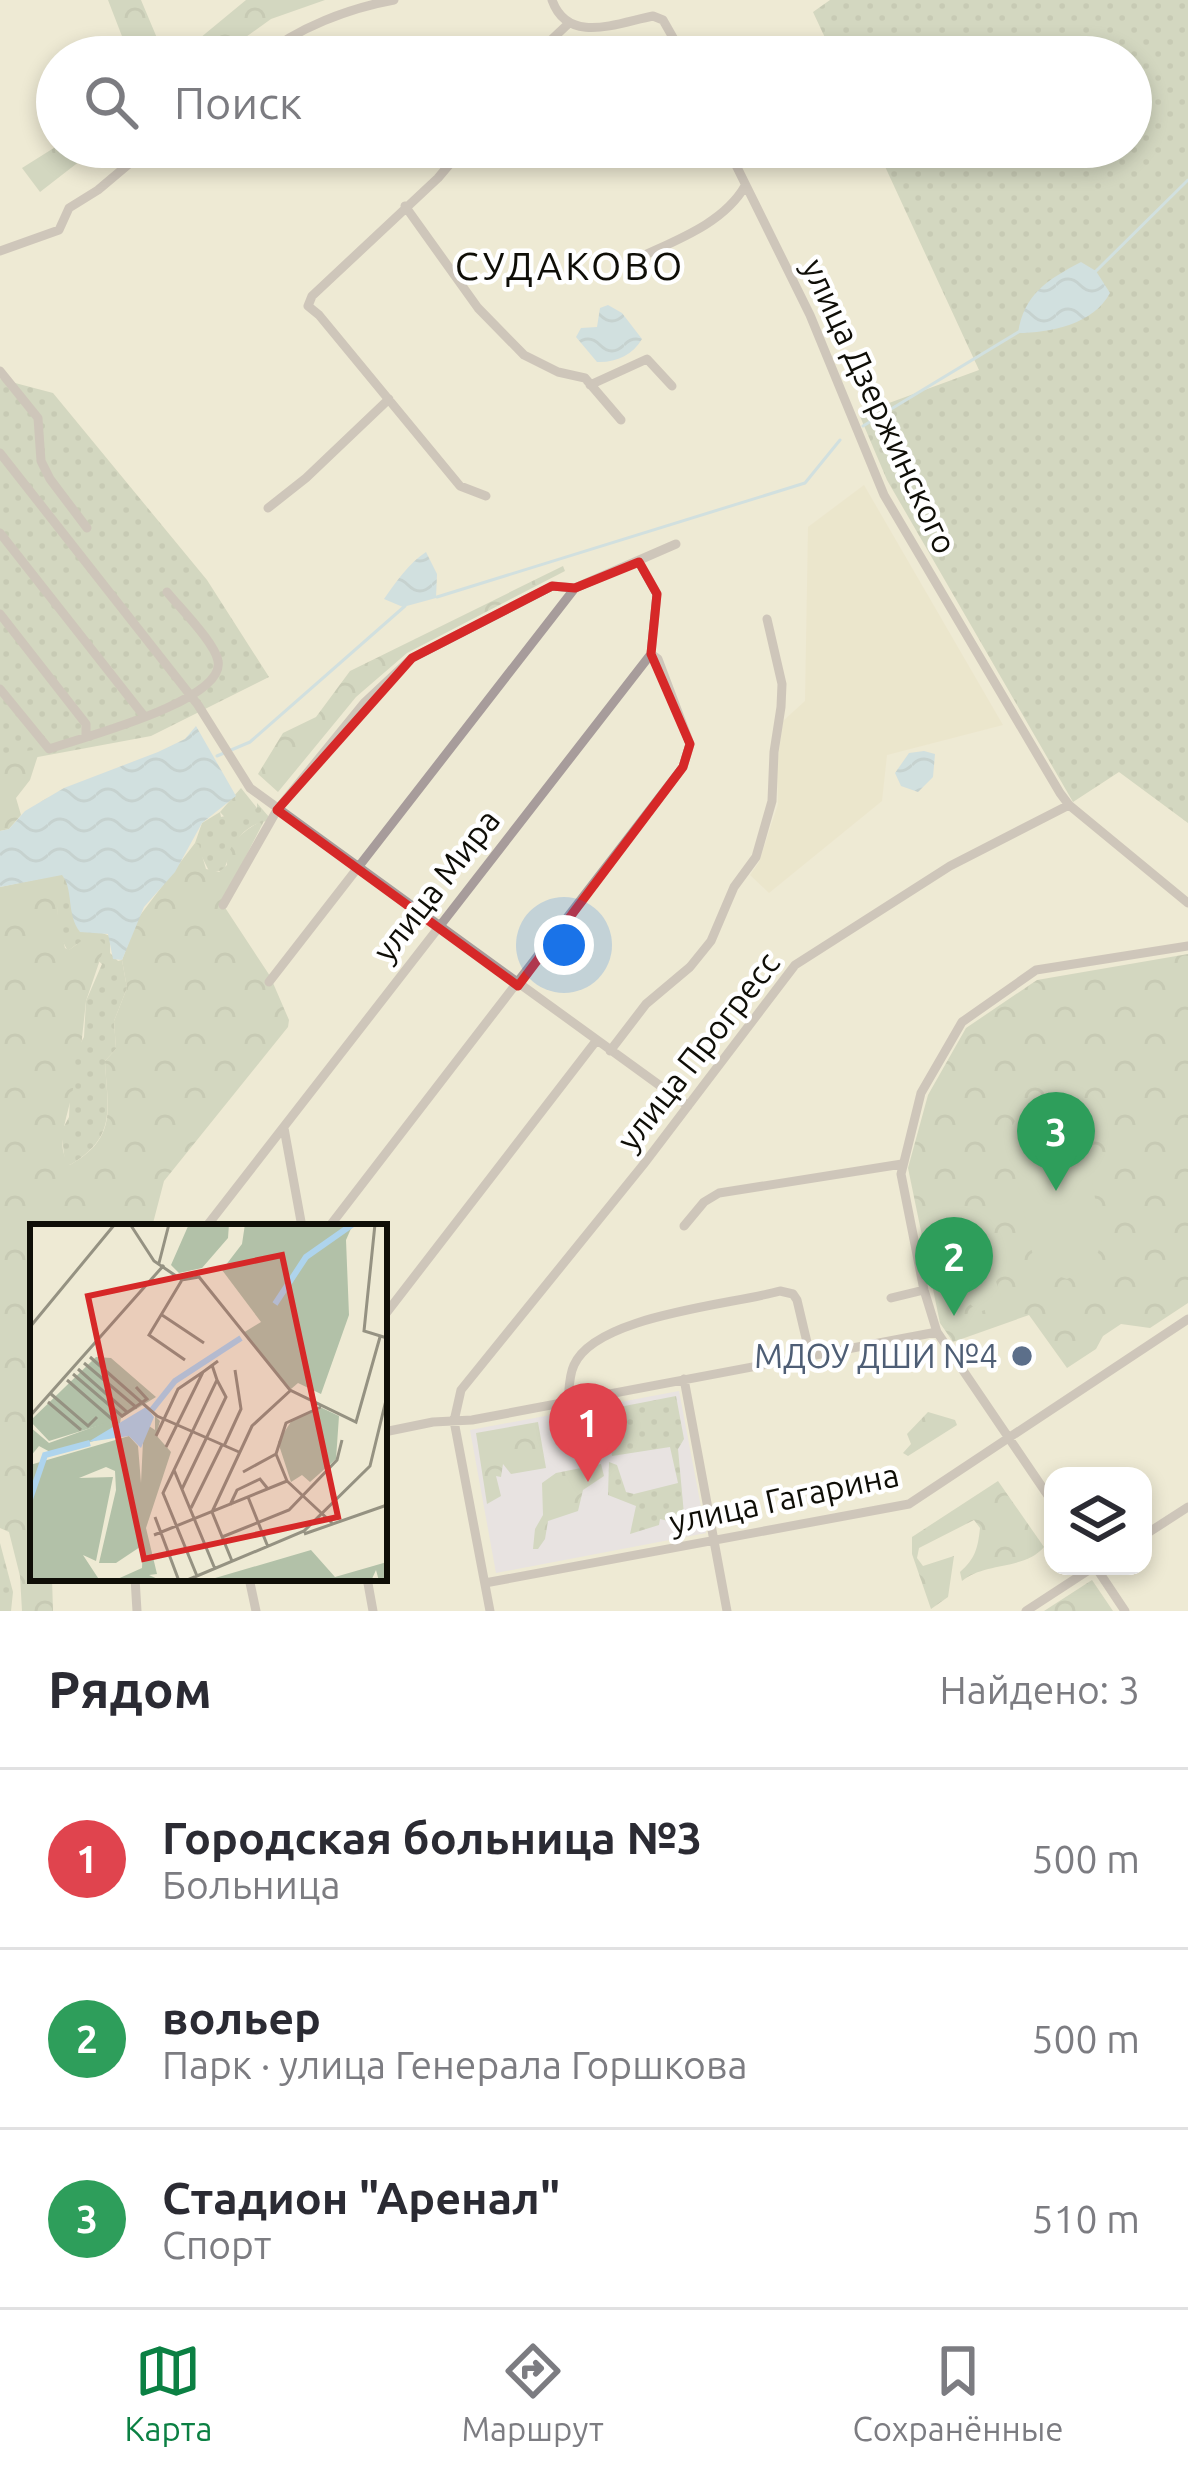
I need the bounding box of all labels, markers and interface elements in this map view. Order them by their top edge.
search box [36,36,1152,168]
icon: search [78,69,144,135]
text: Поиск [174,77,302,128]
district label: СУДАКОВО [455,244,685,287]
street label: улица Дзержинского [796,253,965,559]
street label: улица Мира [365,801,506,968]
your location [534,915,594,975]
street label: улица Прогресс [609,944,786,1157]
pin: 3 [1017,1092,1095,1191]
pin: 2 [915,1217,993,1316]
inset map [30,1224,387,1581]
place label: МДОУ ДШИ №4 [754,1337,998,1374]
marker: МДОУ ДШИ №4 [1009,1343,1035,1369]
pin: 1 [549,1383,627,1482]
street label: улица Гагарина [666,1455,902,1540]
map controls [1044,1467,1152,1575]
button: layers [1044,1467,1152,1575]
text: Рядом [48,1660,212,1718]
text: Найдено: 3 [940,1668,1140,1711]
text: Городская больница №3 [162,1812,702,1863]
text: 1 [76,1837,98,1880]
text: 500 m [1031,1837,1140,1880]
text: Больница [162,1863,340,1906]
text: вольер [162,1992,321,2043]
text: 2 [76,2017,98,2060]
text: 500 m [1031,2017,1140,2060]
text: Парк · улица Генерала Горшкова [162,2043,747,2086]
text: Стадион "Аренал" [162,2172,560,2223]
text: 3 [76,2197,98,2240]
text: 510 m [1031,2197,1140,2240]
text: Спорт [162,2223,271,2266]
tab: Карта [124,2338,212,2447]
tab: Маршрут [461,2338,604,2447]
tab: Сохранённые [853,2338,1064,2447]

